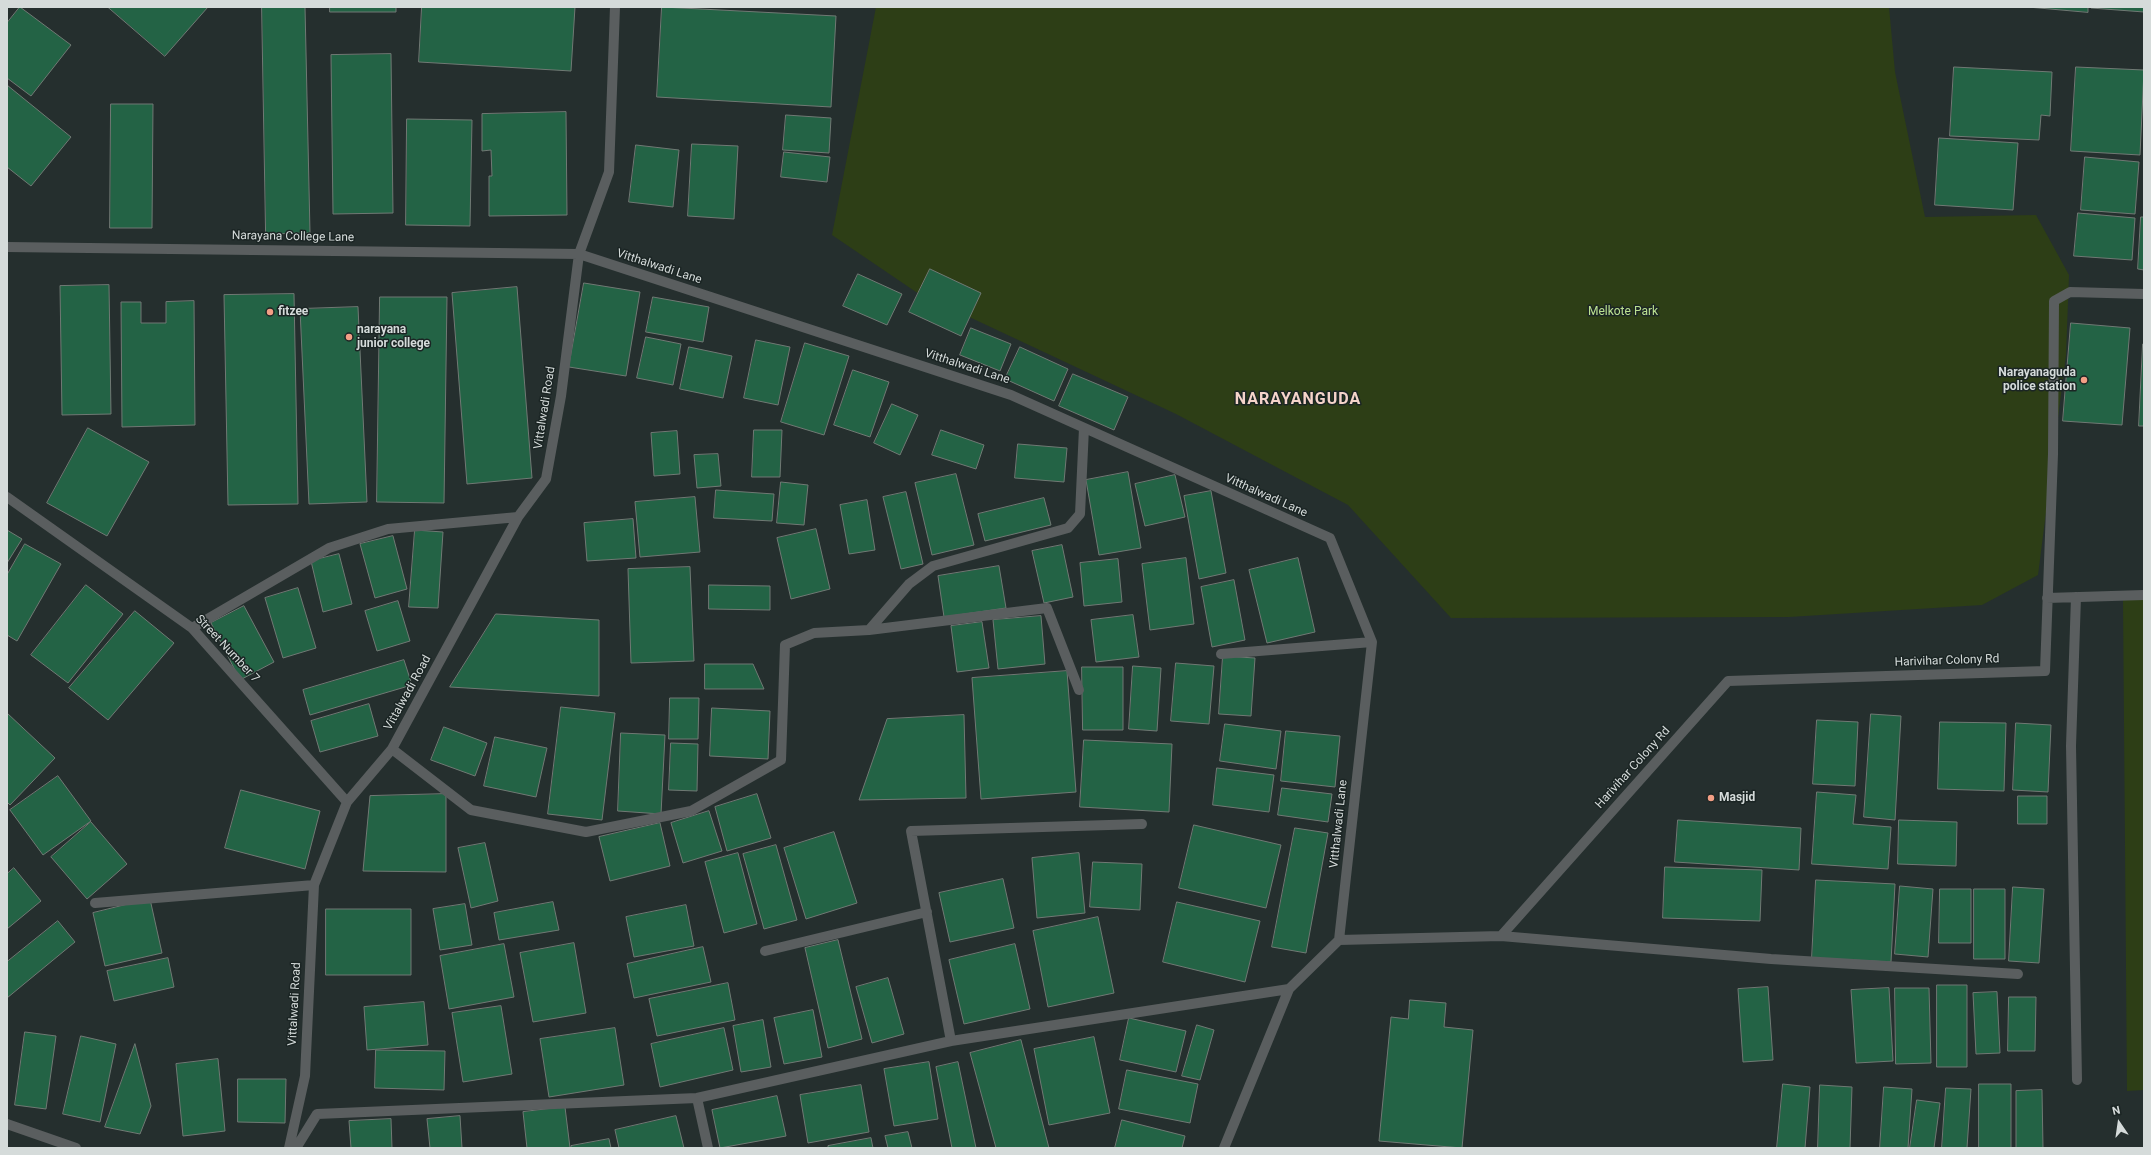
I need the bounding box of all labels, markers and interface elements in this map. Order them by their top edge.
street label: Narayana College Lane [232,229,354,245]
street label: Vitthalwadi Lane [615,246,703,288]
place label: fitzee [278,305,308,319]
park label: Melkote Park [1588,305,1658,319]
marker: fitzee [265,307,275,317]
place label: narayana junior college [357,323,430,351]
marker: narayana junior college [344,332,354,342]
street label: Vitthalwadi Lane [923,346,1011,388]
street label: Vittalwadi Road [531,366,559,450]
place label: Narayanaguda police station [1998,366,2076,394]
marker: Narayanaguda police station [2079,375,2089,385]
district label: NARAYANGUDA [1235,390,1361,410]
street label: Vitthalwadi Lane [1223,471,1309,521]
street label: Street Number 7 [192,612,262,686]
street label: Harivihar Colony Rd [1894,652,2000,670]
street label: Vittalwadi Road [381,653,435,733]
street label: Harivihar Colony Rd [1593,724,1673,812]
street label: Vitthalwadi Lane [1327,779,1351,869]
place label: Masjid [1719,791,1755,805]
marker: Masjid [1706,793,1716,803]
street label: Vittalwadi Road [286,962,304,1046]
north arrow [2099,1103,2139,1143]
text: N [2111,1104,2121,1118]

